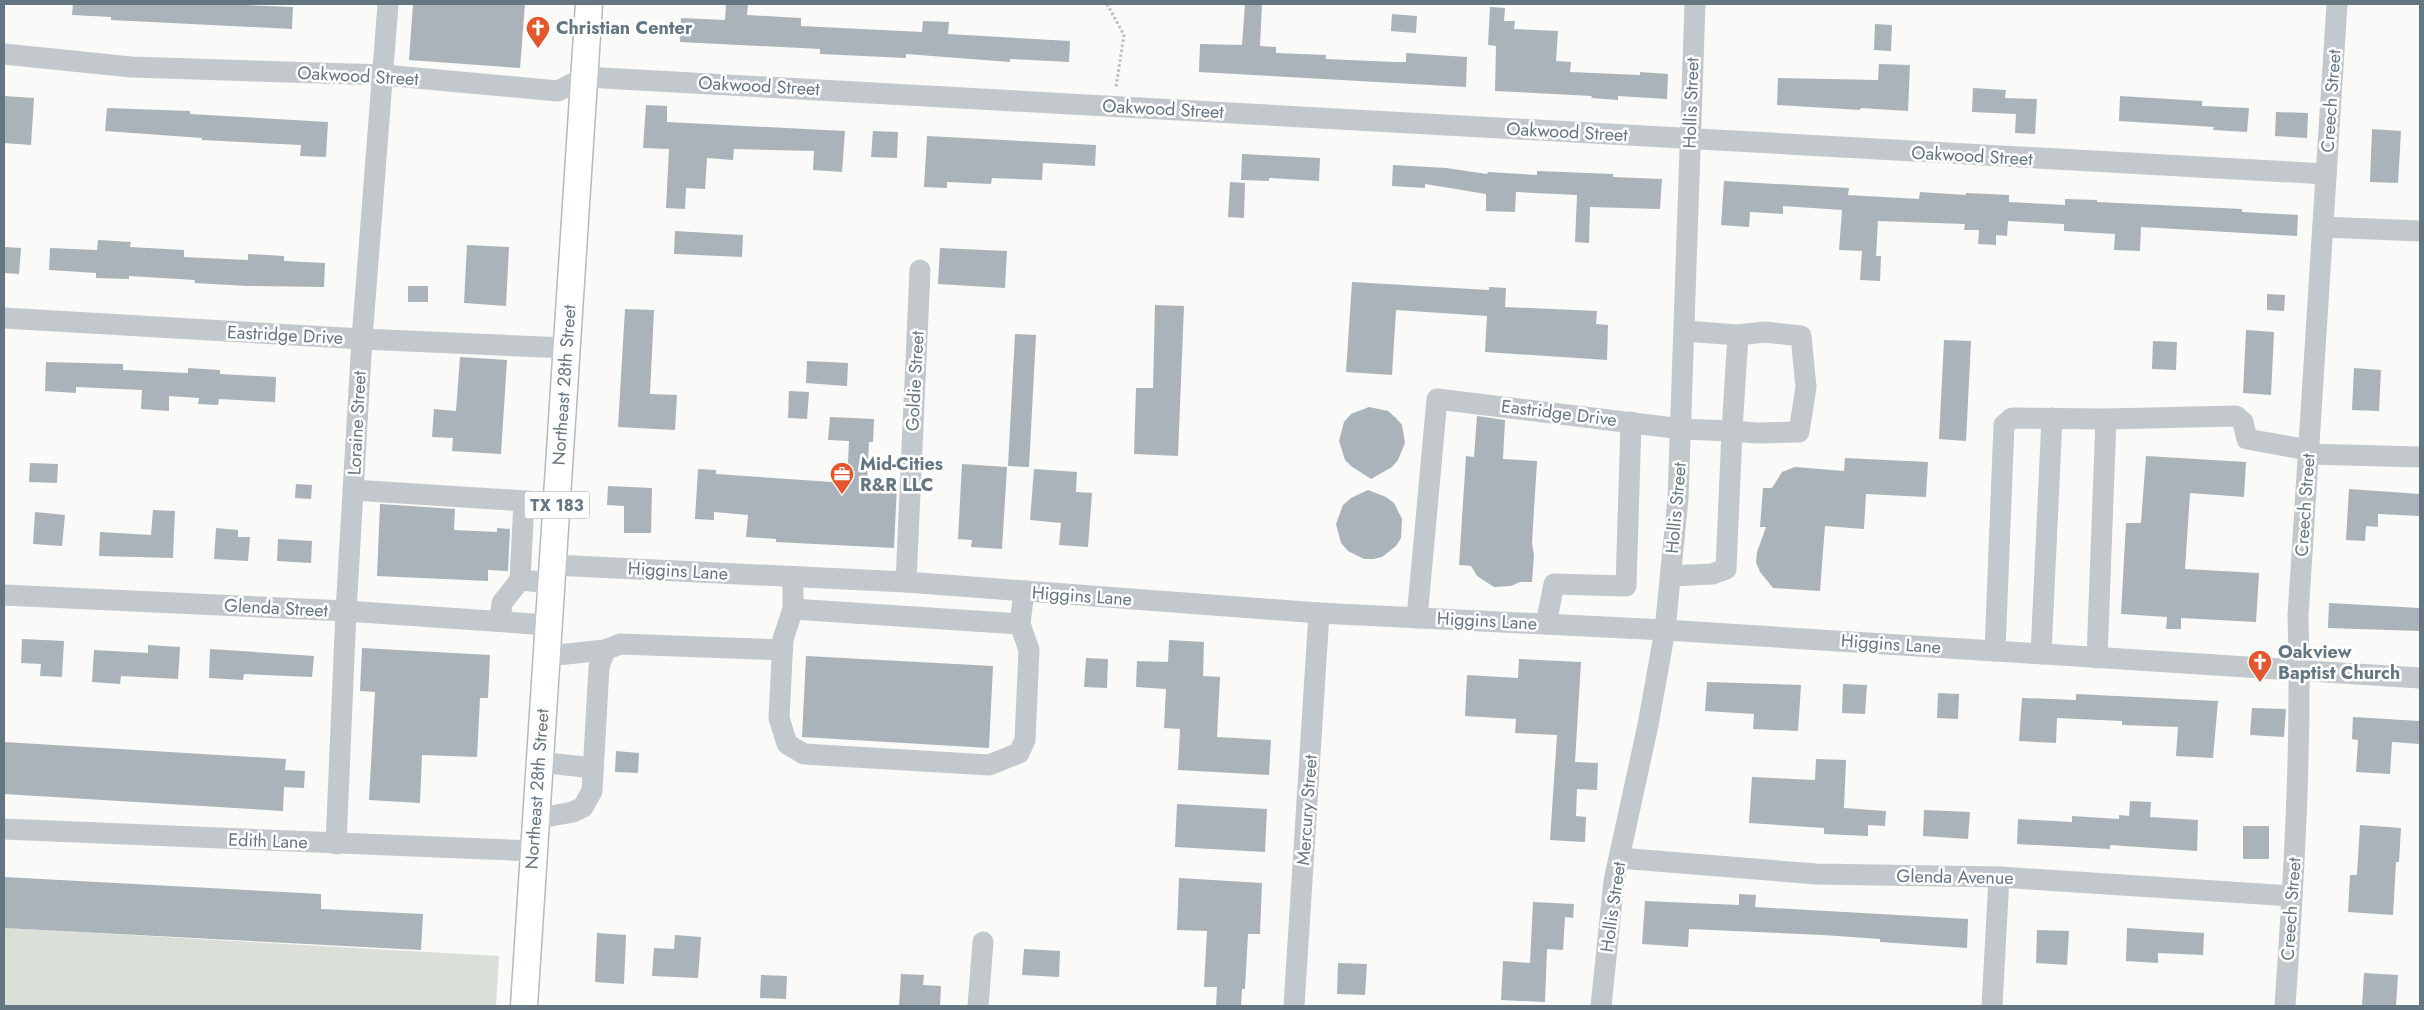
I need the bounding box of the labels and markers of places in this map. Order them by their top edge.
church icon: Christian Center [525,15,551,49]
place label: Christian Center [556,15,693,41]
place label: Mid-Cities R&R LLC [860,451,943,498]
office icon: Mid-Cities R&R LLC [829,461,855,495]
place label: Oakview Baptist Church [2278,639,2400,686]
church icon: Oakview Baptist Church [2247,649,2273,683]

